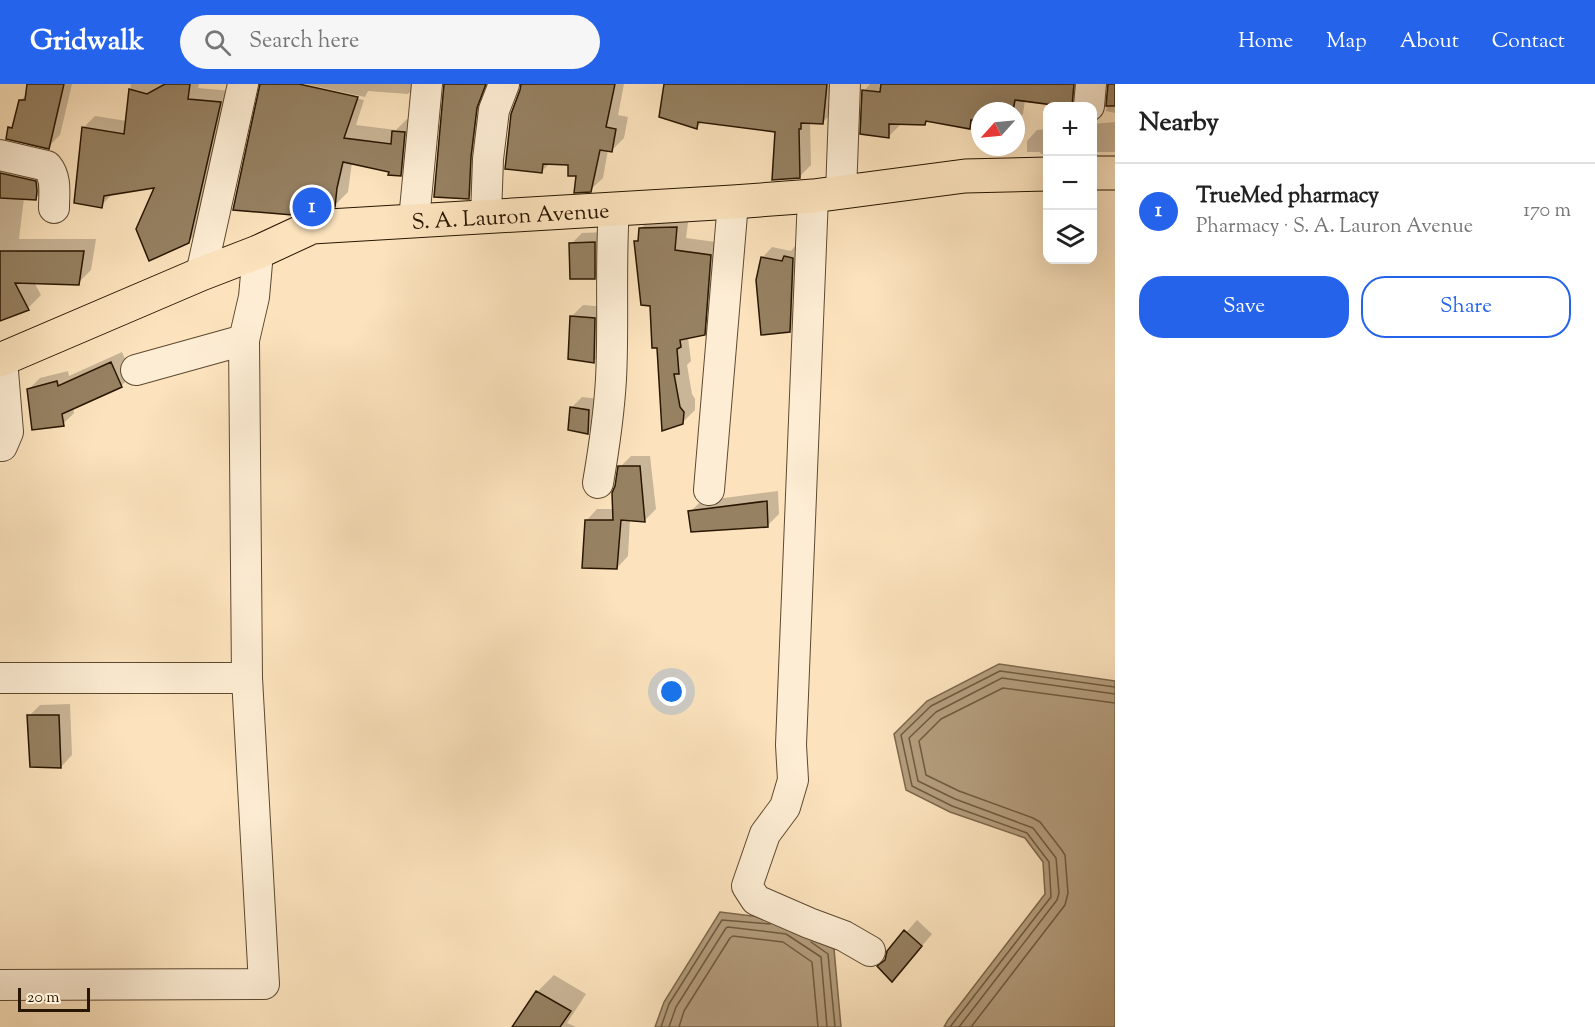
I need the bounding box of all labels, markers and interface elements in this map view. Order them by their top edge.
search box [180,15,600,69]
text: Gridwalk [30,22,144,62]
icon: search [201,26,234,59]
text: Search here [249,26,359,58]
text: Home [1238,27,1293,57]
text: Map [1326,27,1367,57]
text: About [1400,27,1459,57]
text: Contact [1492,27,1565,57]
north arrow [971,102,1025,156]
map controls [1043,102,1097,264]
button: + [1043,102,1097,156]
text: Nearby [1139,105,1219,142]
button: − [1043,156,1097,210]
text: TrueMed pharmacy [1196,181,1379,213]
pin: 1 [292,184,332,230]
street label: S. A. Lauron Avenue [411,196,611,240]
text: 1 [1155,197,1162,226]
text: 170 m [1523,197,1571,226]
button: layers [1043,210,1097,264]
text: Pharmacy · S. A. Lauron Avenue [1196,213,1473,242]
button: Save [1139,276,1349,338]
button: Share [1361,276,1571,338]
your location [657,677,686,706]
scale bar [18,985,90,1012]
text: 20 m [27,987,60,1010]

